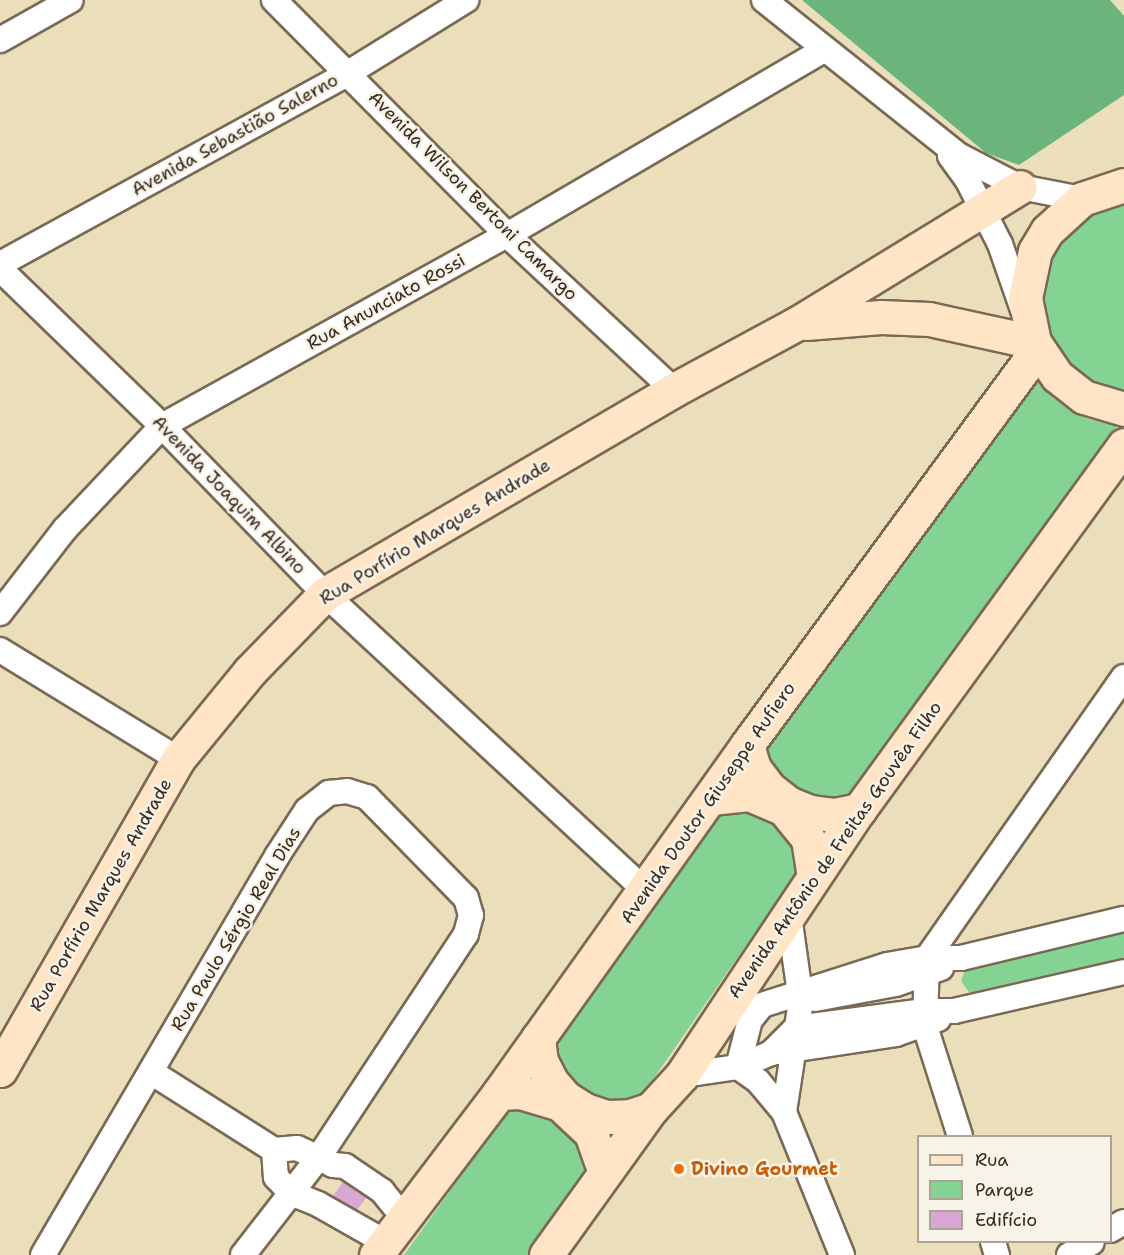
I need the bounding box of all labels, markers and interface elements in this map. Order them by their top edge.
street label: Avenida Sebastião Salerno [128,69,342,201]
street label: Avenida Wilson Bertoni Camargo [364,87,582,305]
street label: Rua Anunciato Rossi [303,249,469,355]
street label: Avenida Joaquim Albino [148,411,310,579]
street label: Rua Porfírio Marques Andrade [316,454,554,610]
street label: Avenida Doutor Giuseppe Aufiero [616,678,800,928]
street label: Avenida Antônio de Freitas Gouvêa Filho [724,697,946,1003]
street label: Rua Porfírio Marques Andrade [25,775,177,1015]
street label: Rua Paulo Sérgio Real Dias [166,823,306,1035]
legend [917,1135,1112,1243]
text: Rua [975,1148,1008,1172]
place label: Divino Gourmet [691,1158,838,1180]
marker: Divino Gourmet [672,1162,686,1176]
text: Parque [975,1178,1034,1202]
text: Edifício [975,1208,1037,1232]

